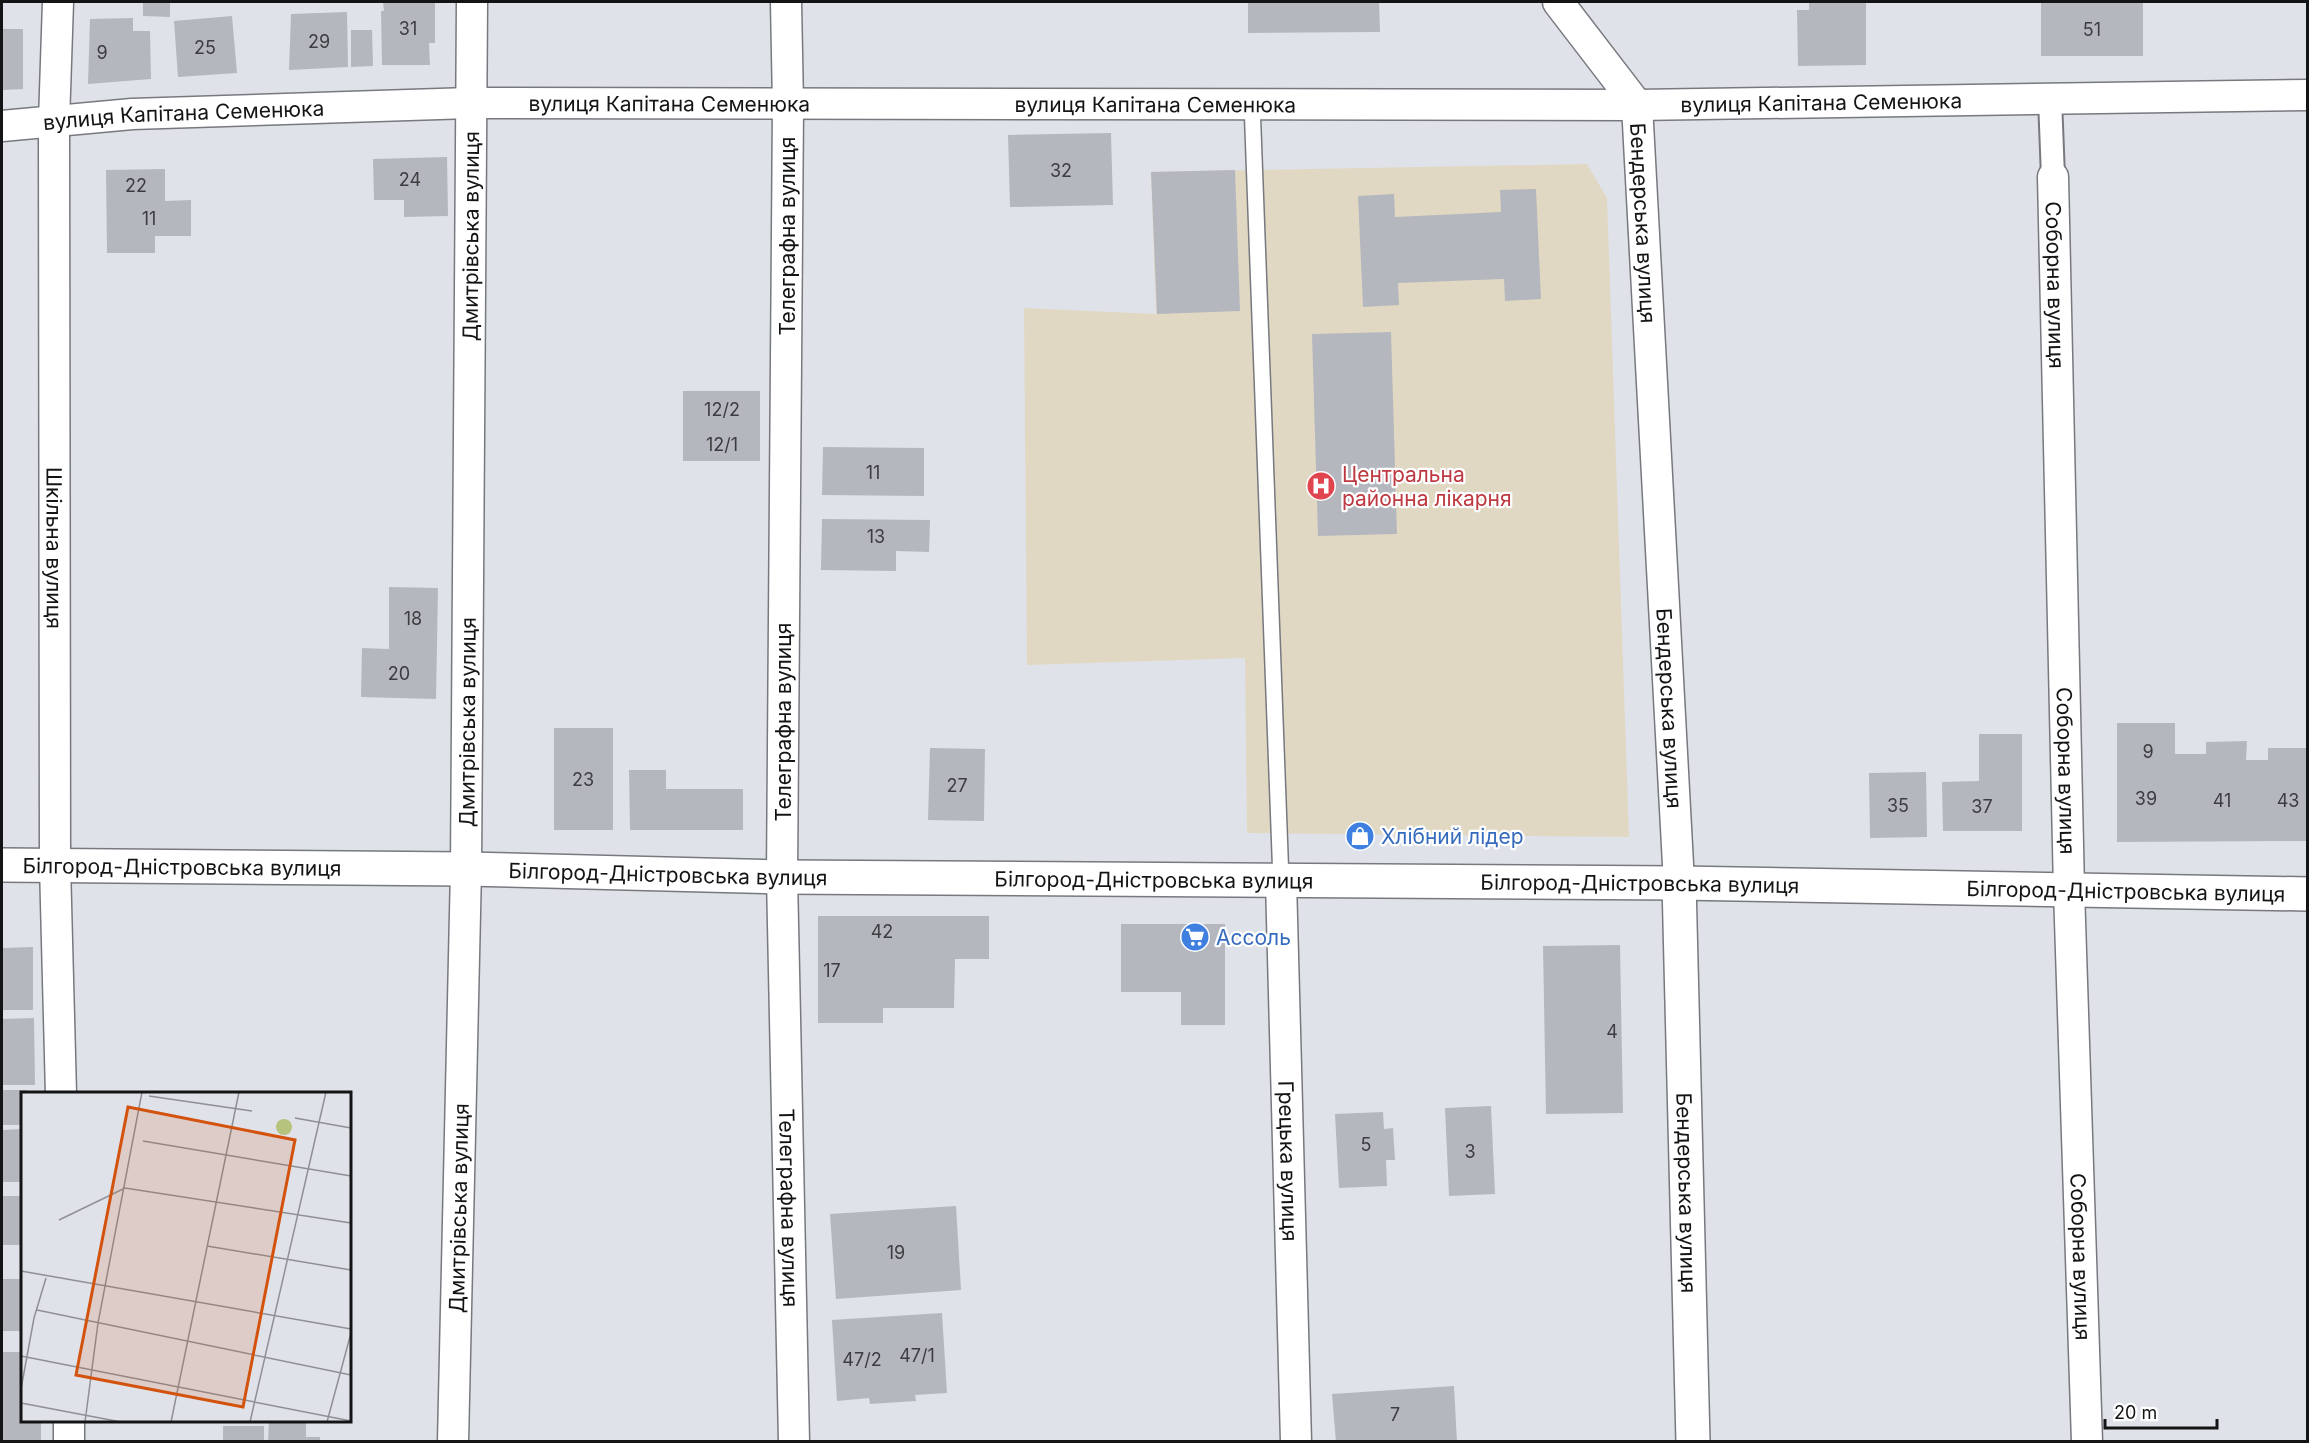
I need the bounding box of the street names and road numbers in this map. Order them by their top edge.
street label: вулиця Капітана Семенюка [1680,88,1962,117]
street label: вулиця Капітана Семенюка [528,91,810,116]
street label: вулиця Капітана Семенюка [1014,91,1296,117]
street label: вулиця Капітана Семенюка [42,95,325,135]
street label: Бендерська вулиця [1625,122,1661,324]
street label: Дмитрівська вулиця [457,131,484,341]
street label: Телеграфна вулиця [775,137,800,335]
street label: Соборна вулиця [2041,201,2070,369]
street label: Шкільна вулиця [42,467,67,629]
street label: Бендерська вулиця [1652,607,1687,809]
street label: Дмитрівська вулиця [454,617,480,827]
street label: Телеграфна вулиця [771,623,796,821]
street label: Соборна вулиця [2052,687,2081,855]
street label: Білгород-Дністровська вулиця [22,853,342,880]
street label: Білгород-Дністровська вулиця [508,858,827,890]
street label: Білгород-Дністровська вулиця [994,866,1313,893]
street label: Білгород-Дністровська вулиця [1480,869,1800,898]
street label: Білгород-Дністровська вулиця [1966,876,2285,906]
street label: Грецька вулиця [1274,1080,1303,1242]
street label: Бендерська вулиця [1672,1092,1702,1294]
street label: Дмитрівська вулиця [443,1103,473,1313]
street label: Телеграфна вулиця [774,1108,804,1308]
street label: Соборна вулиця [2066,1173,2096,1341]

